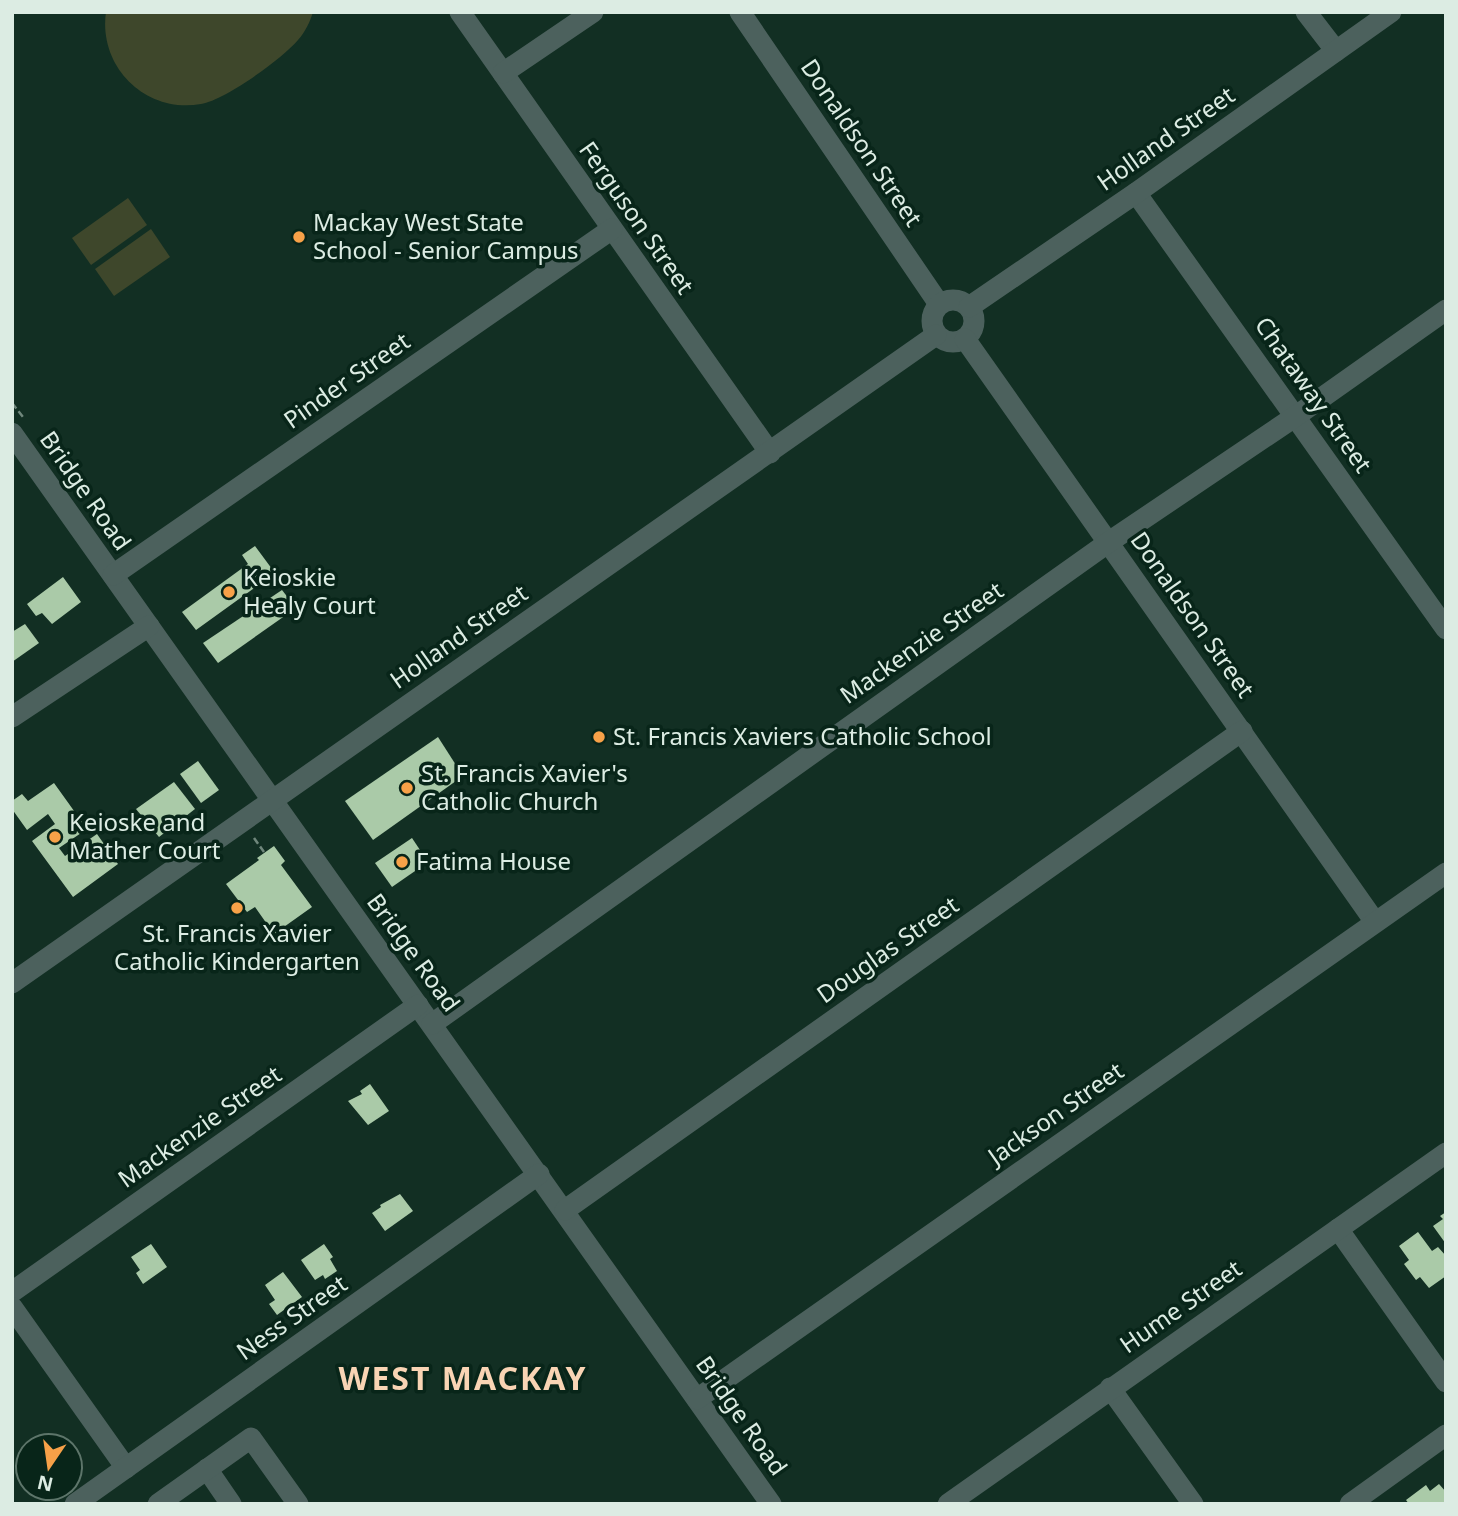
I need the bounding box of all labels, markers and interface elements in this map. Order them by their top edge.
street label: Donaldson Street [794,52,931,233]
street label: Holland Street [1090,78,1241,197]
street label: Ferguson Street [572,134,702,300]
place label: Mackay West State School - Senior Campus [313,205,579,266]
marker: Mackay West State School - Senior Campus [291,229,307,245]
street label: Chataway Street [1248,310,1381,479]
street label: Pinder Street [276,324,416,435]
street label: Bridge Road [33,424,140,556]
street label: Donaldson Street [1124,525,1263,704]
place label: Keioskie Healy Court [243,560,376,621]
street label: Mackenzie Street [833,573,1010,710]
street label: Holland Street [383,576,534,695]
marker: Keioskie Healy Court [221,584,237,600]
place label: St. Francis Xaviers Catholic School [613,719,992,752]
marker: St. Francis Xaviers Catholic School [591,729,607,745]
place label: St. Francis Xavier's Catholic Church [421,756,628,817]
marker: St. Francis Xavier's Catholic Church [399,780,415,796]
place label: Keioske and Mather Court [69,805,221,866]
marker: Keioske and Mather Court [47,829,63,845]
place label: Fatima House [416,844,571,877]
marker: Fatima House [394,854,410,870]
street label: Bridge Road [360,886,468,1018]
street label: Douglas Street [810,887,965,1010]
marker: St. Francis Xavier Catholic Kindergarten [229,900,245,916]
place label: St. Francis Xavier Catholic Kindergarten [114,916,360,977]
street label: Jackson Street [979,1054,1130,1173]
street label: Mackenzie Street [111,1057,288,1194]
street label: Hume Street [1113,1251,1248,1360]
street label: Ness Street [229,1266,353,1367]
street label: Bridge Road [689,1349,796,1481]
district label: WEST MACKAY [338,1356,588,1399]
north arrow [14,1432,84,1502]
text: N [35,1469,56,1498]

